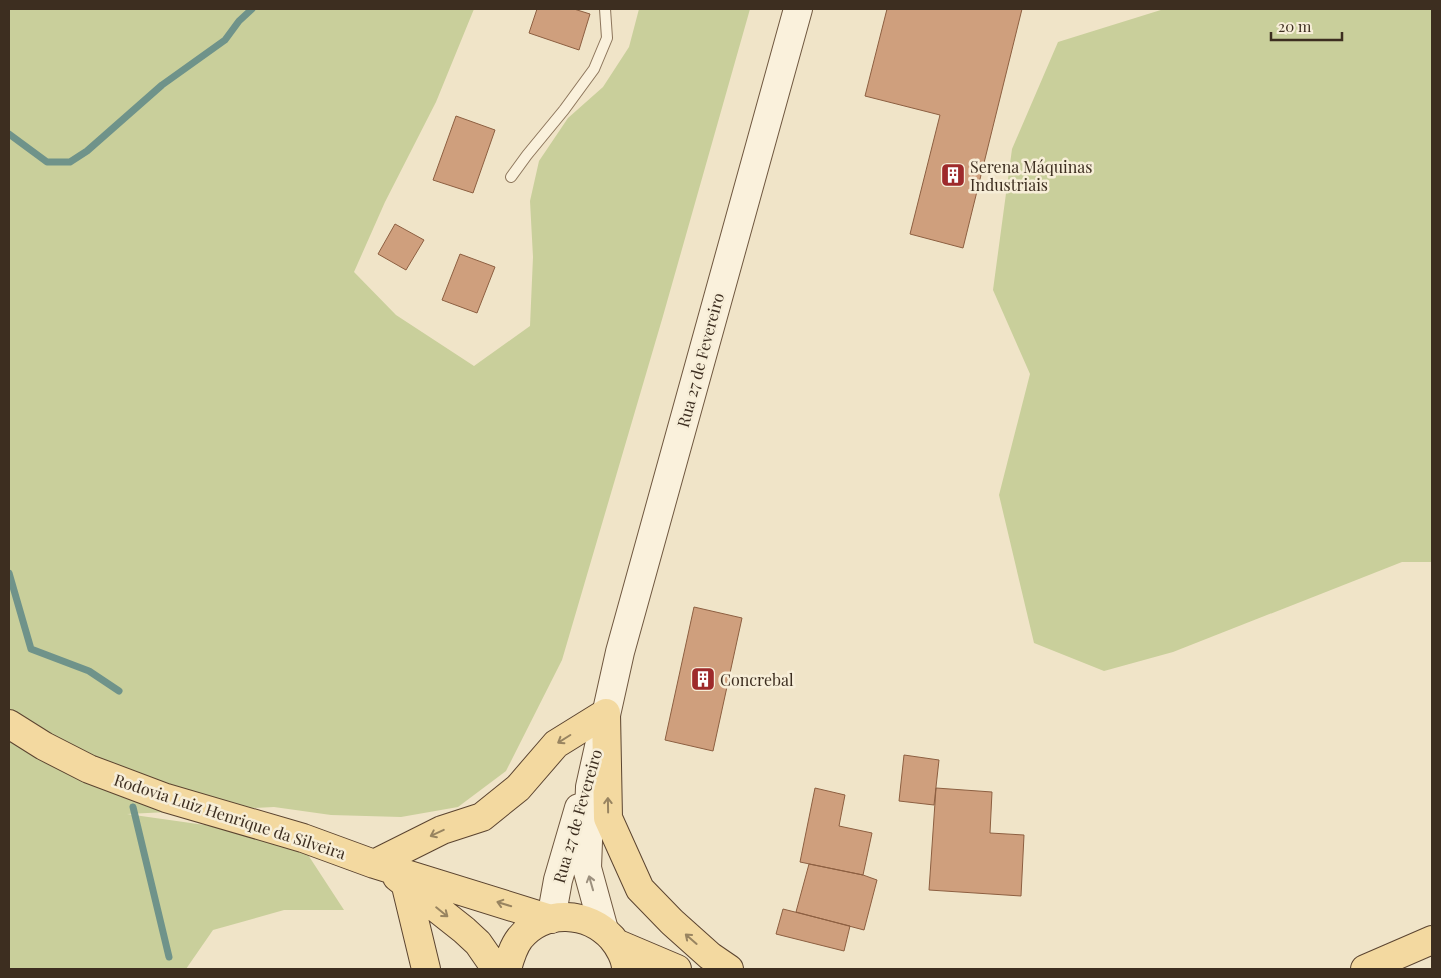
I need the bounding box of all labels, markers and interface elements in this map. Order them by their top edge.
scale bar [1271,10,1342,42]
text: 20 m [1278,16,1312,36]
place label: Serena Máquinas Industriais [970,156,1092,195]
building icon: Serena Máquinas Industriais [940,162,966,188]
street label: Rua 27 de Fevereiro [672,290,728,430]
building icon: Concrebal [690,666,716,692]
place label: Concrebal [720,669,794,690]
one-way arrow [558,734,572,744]
street label: Rua 27 de Fevereiro [548,746,606,885]
street label: Rodovia Luiz Henrique da Silveira [111,769,349,863]
one-way arrow [603,797,612,813]
one-way arrow [430,829,445,839]
one-way arrow [586,875,596,891]
one-way arrow [497,899,513,909]
one-way arrow [435,907,448,918]
one-way arrow [685,934,698,945]

